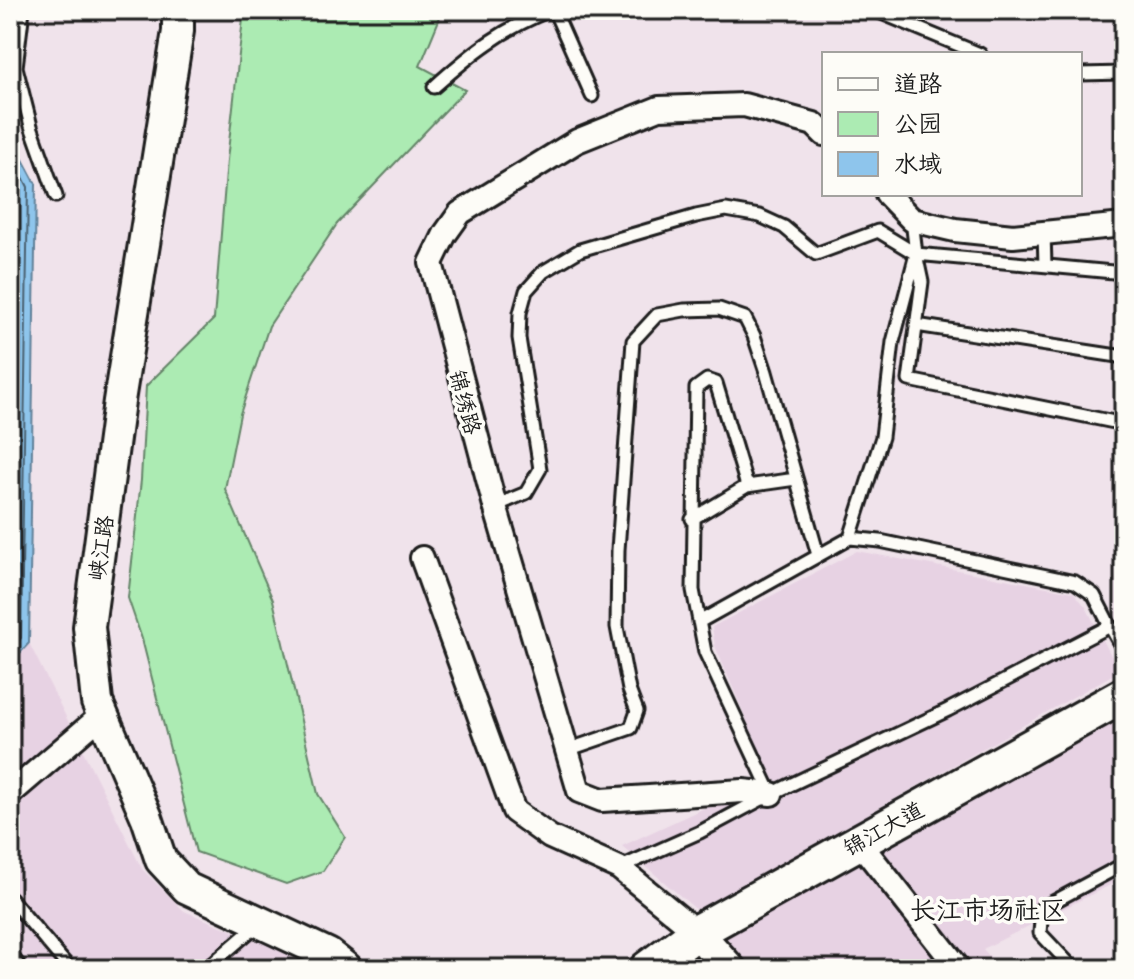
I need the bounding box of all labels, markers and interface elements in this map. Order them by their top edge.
legend [822,52,1082,196]
text: 道路 [894,67,942,98]
text: 公园 [894,107,942,138]
text: 水域 [894,147,942,178]
street label: 锦绣路 [443,366,489,438]
street label: 峡江路 [81,513,119,583]
street label: 锦江大道 [837,794,929,862]
district label: 长江市场社区 [910,892,1066,926]

